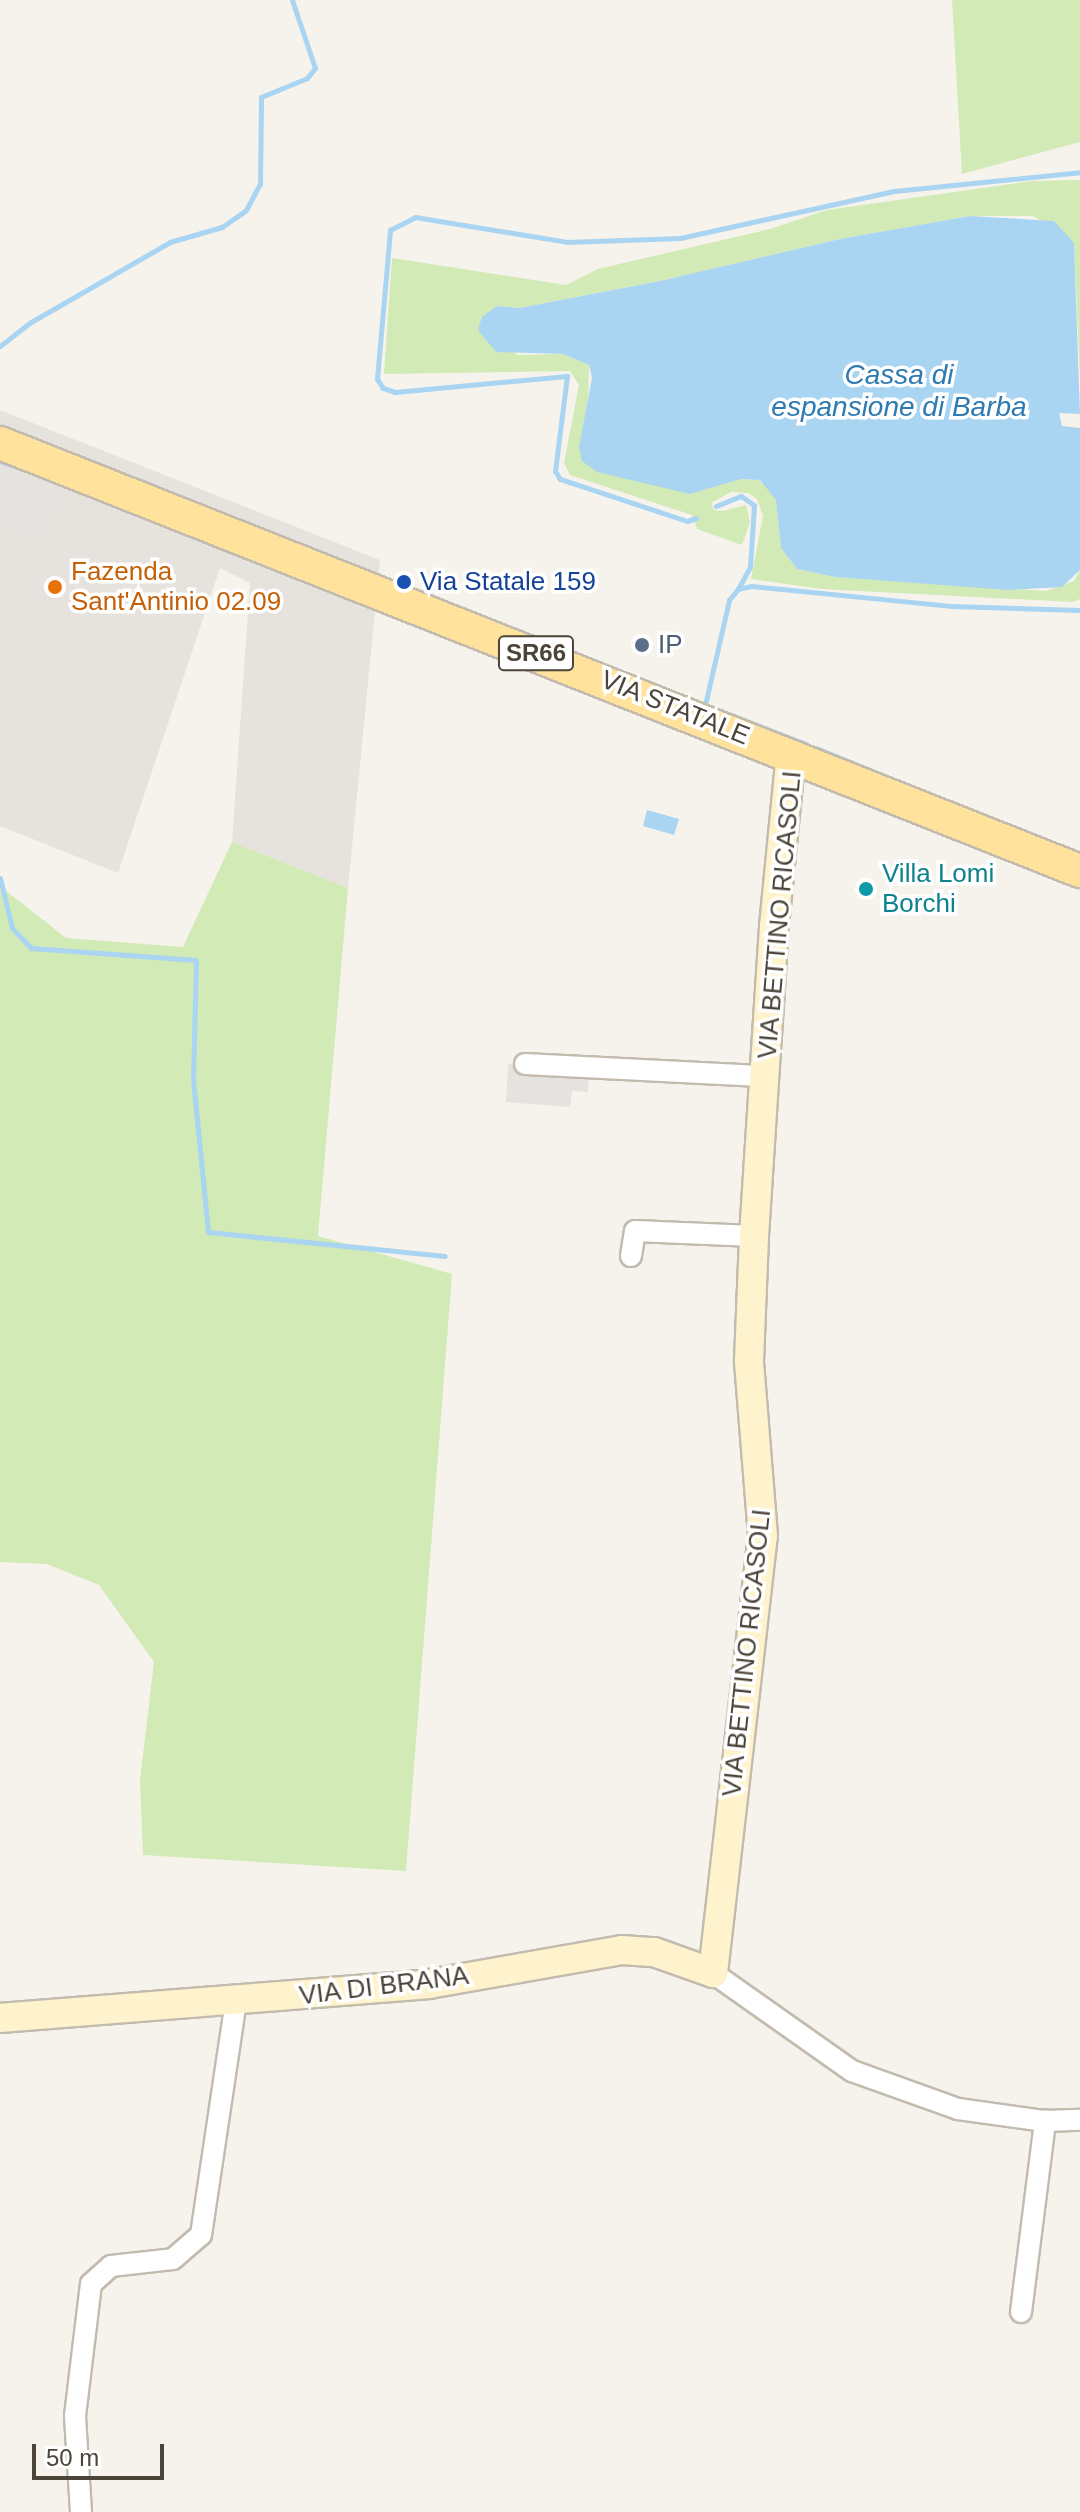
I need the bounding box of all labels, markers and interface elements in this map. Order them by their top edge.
water label: Cassa di espansione di Barba [771,358,1027,424]
place label: Fazenda Sant'Antinio 02.09 [71,556,281,618]
place label: Via Statale 159 [420,566,596,598]
marker: Via Statale 159 [395,573,413,591]
marker: Fazenda Sant'Antinio 02.09 [46,578,64,596]
place label: IP [658,629,683,661]
road number: SR66 [496,633,576,673]
marker: IP [633,636,651,654]
street label: VIA STATALE [595,664,755,752]
street label: VIA BETTINO RICASOLI [752,769,808,1061]
place label: Villa Lomi Borchi [882,858,994,920]
marker: Villa Lomi Borchi [857,880,875,898]
street label: VIA BETTINO RICASOLI [716,1507,778,1799]
street label: VIA DI BRANA [297,1960,471,2012]
scale bar [36,2428,168,2478]
text: 50 m [46,2444,99,2471]

